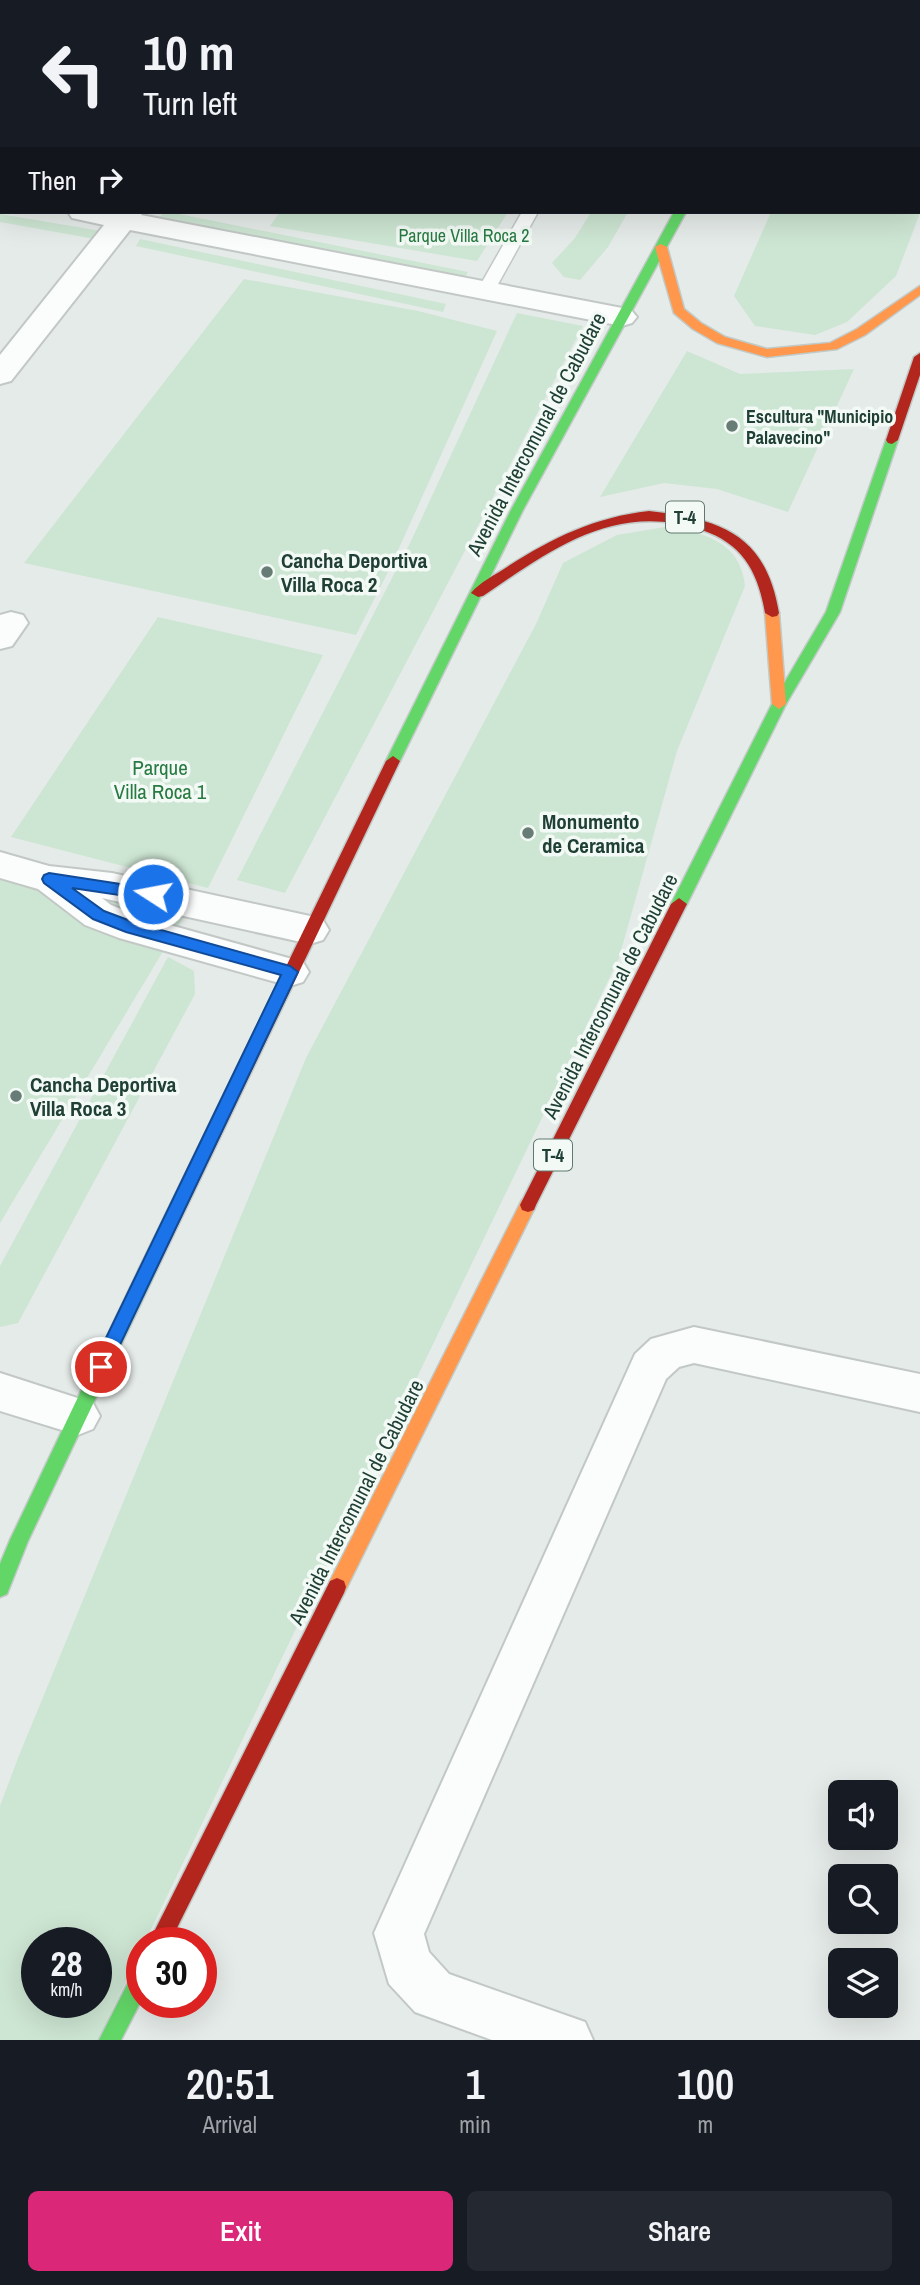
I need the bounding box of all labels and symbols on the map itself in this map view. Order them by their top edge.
park label: Parque Villa Roca 2 [398,223,530,248]
street label: Avenida Intercomunal de Cabudare [459,307,613,562]
place label: Escultura "Municipio Palavecino" [746,404,893,450]
marker: Escultura "Municipio Palavecino" [724,418,740,434]
road number: T-4 [666,502,704,532]
place label: Cancha Deportiva Villa Roca 2 [281,546,428,599]
marker: Cancha Deportiva Villa Roca 2 [259,564,275,580]
park label: Parque Villa Roca 1 [114,753,207,806]
place label: Monumento de Ceramica [542,807,645,860]
marker: Monumento de Ceramica [520,825,536,841]
position arrow [116,857,190,931]
street label: Avenida Intercomunal de Cabudare [535,868,685,1124]
place label: Cancha Deportiva Villa Roca 3 [30,1070,177,1123]
marker: Cancha Deportiva Villa Roca 3 [8,1088,24,1104]
road number: T-4 [534,1140,572,1170]
pin [71,1337,131,1397]
street label: Avenida Intercomunal de Cabudare [281,1374,431,1630]
speed limit sign: 30 [126,1927,217,2018]

